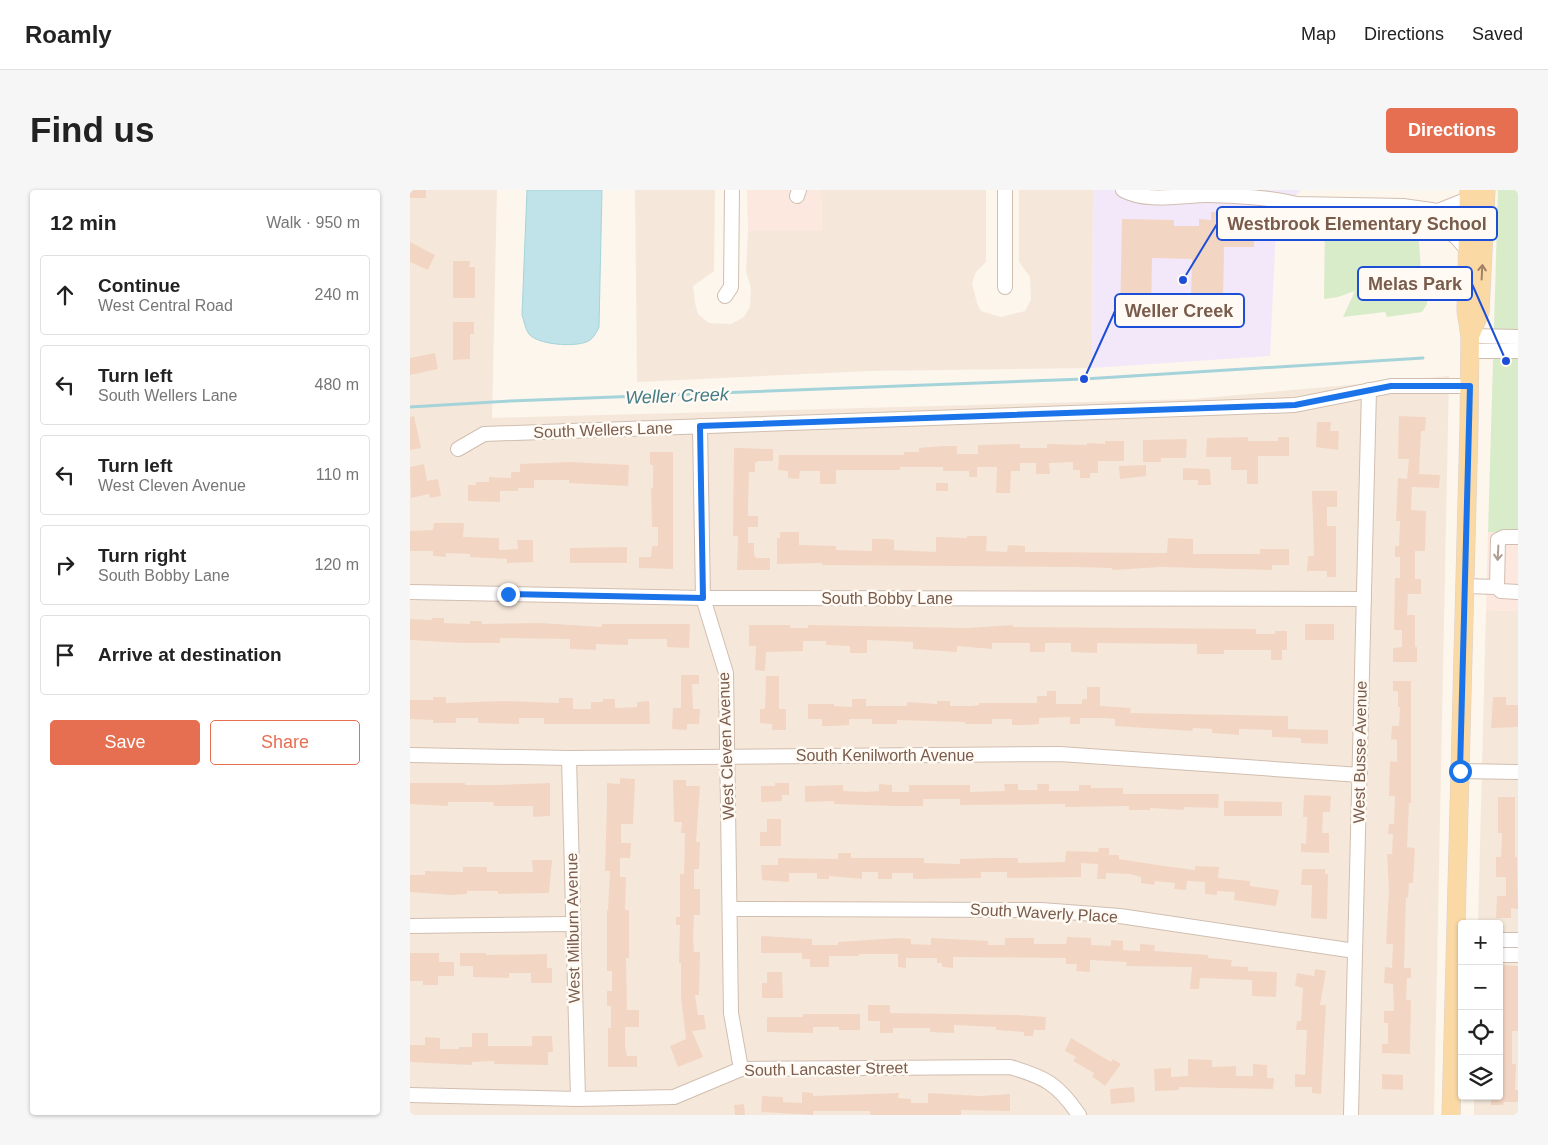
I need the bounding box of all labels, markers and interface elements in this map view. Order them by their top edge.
text: Roamly [25,21,112,48]
text: Map [1301,24,1336,44]
text: Directions [1364,24,1444,44]
text: Saved [1472,24,1523,44]
button: Directions [1386,108,1518,153]
text: Find us [30,110,154,149]
callout: Westbrook Elementary School [1217,207,1497,240]
text: 12 min [50,211,117,234]
text: Walk · 950 m [266,214,360,231]
text: Westbrook Elementary School [1227,214,1487,234]
one-way arrow [1477,264,1486,280]
callout: Melas Park [1358,267,1472,300]
text: Melas Park [1368,274,1463,294]
text: Continue [98,275,180,296]
icon: ahead [51,281,79,309]
text: 240 m [315,286,359,303]
callout: Weller Creek [1115,294,1244,327]
text: West Central Road [98,297,233,314]
text: Weller Creek [1125,301,1234,321]
text: Turn left [98,365,173,386]
icon: left [51,371,79,399]
text: 480 m [315,376,359,393]
water label: Weller Creek [625,384,730,408]
text: South Wellers Lane [98,387,237,404]
street label: South Wellers Lane [533,419,673,441]
text: Turn left [98,455,173,476]
icon: left [51,461,79,489]
text: 110 m [316,466,359,483]
text: West Cleven Avenue [98,477,246,494]
text: Turn right [98,545,186,566]
one-way arrow [1493,545,1502,561]
icon: right [51,551,79,579]
text: 120 m [315,556,359,573]
text: South Bobby Lane [98,567,230,584]
route end [497,583,520,606]
street label: South Bobby Lane [821,590,953,607]
icon: arrive [51,641,79,669]
text: Arrive at destination [98,644,282,665]
street label: West Cleven Avenue [715,672,737,820]
street label: West Busse Avenue [1350,680,1370,823]
button: Save [50,720,200,765]
button: Share [210,720,360,765]
street label: South Kenilworth Avenue [796,747,974,764]
route start [1449,760,1472,783]
street label: West Milburn Avenue [563,852,583,1003]
street label: South Waverly Place [970,901,1118,925]
map controls [1458,920,1503,1100]
button: + [1458,920,1503,965]
button: − [1458,965,1503,1010]
button: locate [1458,1010,1503,1055]
button: layers [1458,1055,1503,1100]
street label: South Lancaster Street [744,1059,909,1079]

